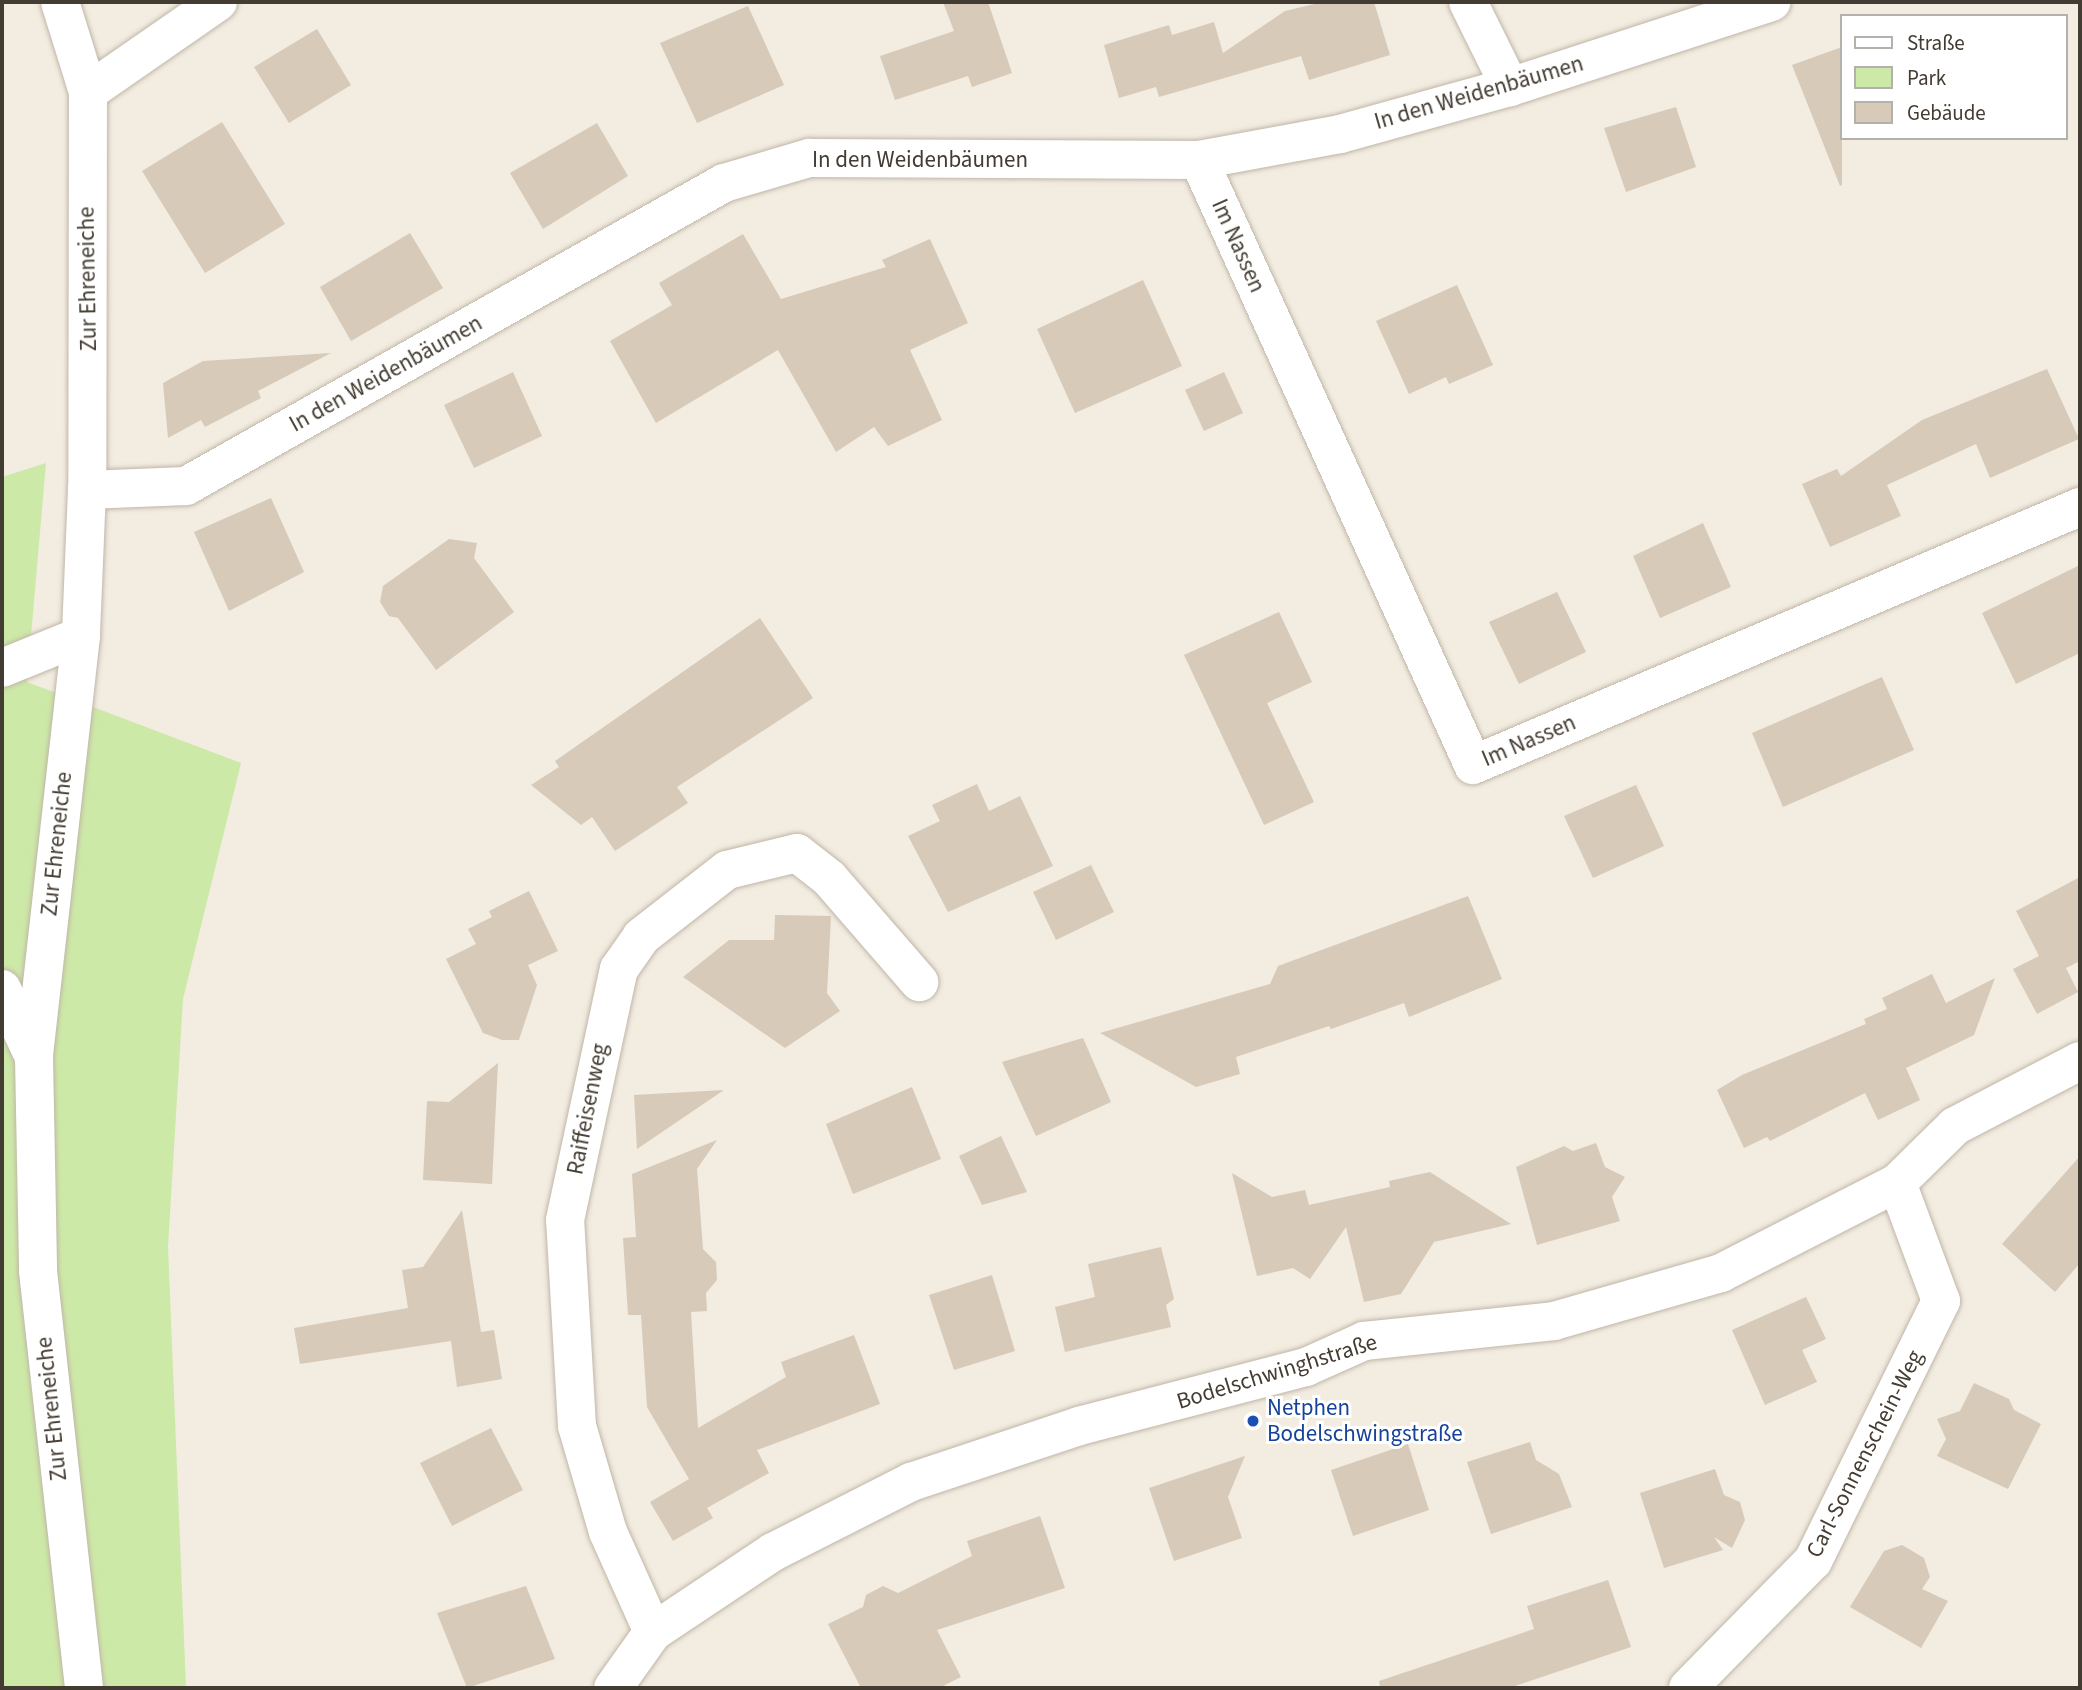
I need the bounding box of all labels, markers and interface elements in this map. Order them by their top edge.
legend [1840,14,2068,140]
text: Straße [1907,28,1965,58]
street label: In den Weidenbäumen [1371,50,1587,136]
text: Park [1907,63,1946,93]
text: Gebäude [1907,98,1986,128]
street label: In den Weidenbäumen [812,146,1028,174]
street label: Im Nassen [1205,195,1271,297]
street label: Zur Ehreneiche [73,206,103,352]
street label: In den Weidenbäumen [285,310,487,438]
street label: Im Nassen [1478,709,1580,773]
street label: Zur Ehreneiche [36,771,78,917]
street label: Raiffeisenweg [562,1041,614,1177]
street label: Bodelschwinghstraße [1173,1328,1381,1416]
street label: Zur Ehreneiche [31,1336,73,1482]
street label: Carl-Sonnenschein-Weg [1801,1346,1929,1562]
place label: Netphen Bodelschwingstraße [1267,1394,1463,1448]
marker: Netphen Bodelschwingstraße [1245,1413,1261,1429]

